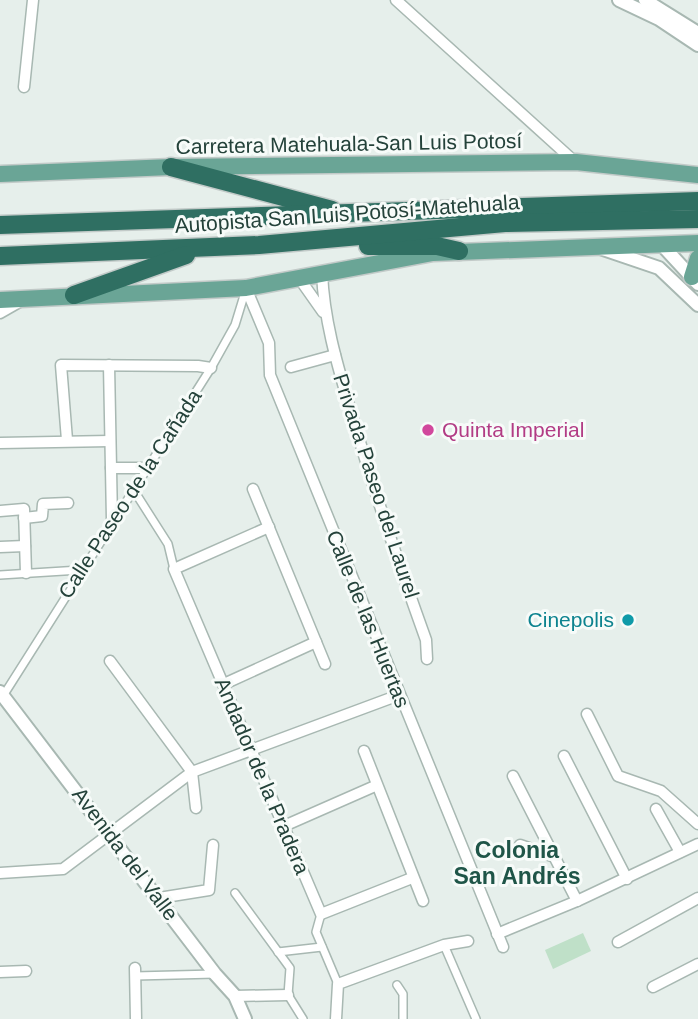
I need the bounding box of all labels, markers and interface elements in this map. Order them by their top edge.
street label: Carretera Matehuala-San Luis Potosí [175,129,523,158]
street label: Autopista San Luis Potosí-Matehuala [174,190,520,237]
street label: Privada Paseo del Laurel [329,371,424,601]
street label: Calle Paseo de la Cañada [53,385,206,602]
place label: Quinta Imperial [442,418,584,441]
marker: Quinta Imperial [420,422,436,438]
street label: Calle de las Huertas [322,527,415,711]
place label: Cinepolis [528,608,614,631]
marker: Cinepolis [620,612,636,628]
street label: Andador de la Pradera [211,674,314,878]
street label: Avenida del Valle [68,783,183,925]
district label: Colonia San Andrés [454,837,580,889]

